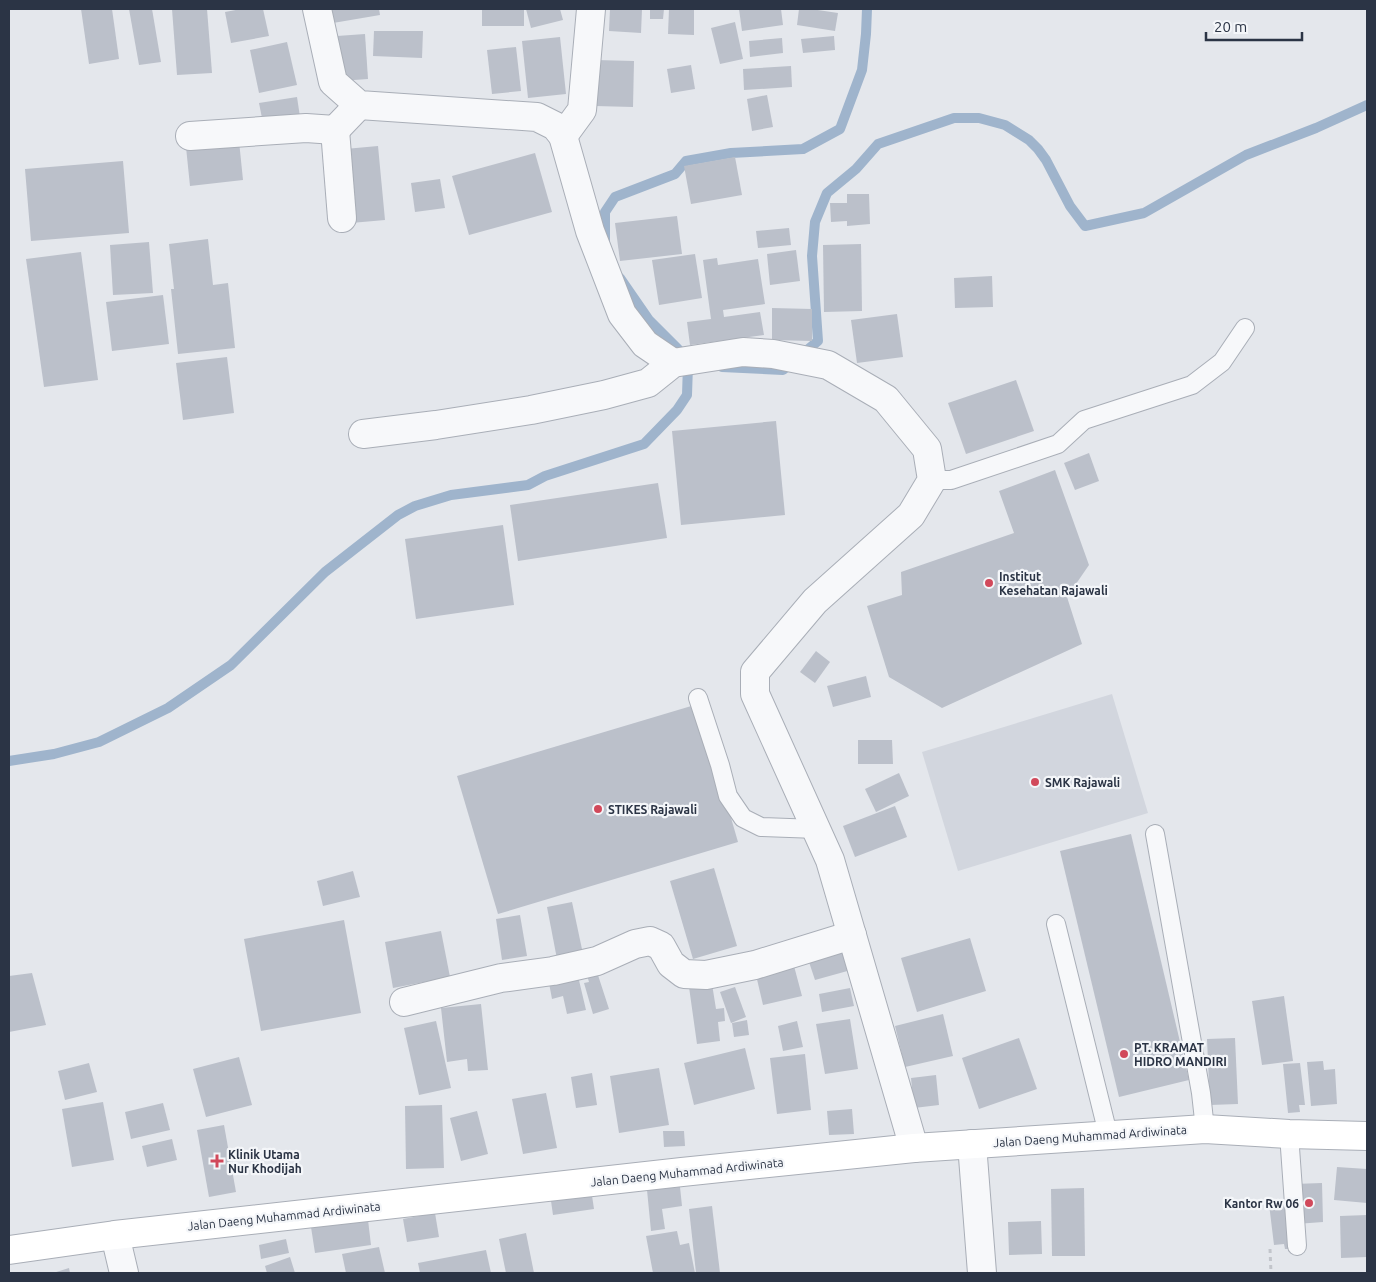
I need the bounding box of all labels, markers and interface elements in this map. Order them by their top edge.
scale bar [1206,10,1302,42]
text: 20 m [1214,18,1247,35]
place label: Institut Kesehatan Rajawali [999,570,1108,597]
marker: Institut Kesehatan Rajawali [983,577,995,589]
marker: SMK Rajawali [1029,776,1041,788]
place label: SMK Rajawali [1045,776,1120,789]
marker: STIKES Rajawali [592,803,604,815]
place label: STIKES Rajawali [608,803,697,816]
place label: PT. KRAMAT HIDRO MANDIRI [1134,1041,1227,1068]
marker: PT. KRAMAT HIDRO MANDIRI [1118,1048,1130,1060]
street label: Jalan Daeng Muhammad Ardiwinata [993,1123,1187,1149]
place label: Klinik Utama Nur Khodijah [228,1148,302,1175]
marker: Klinik Utama Nur Khodijah [210,1154,224,1168]
street label: Jalan Daeng Muhammad Ardiwinata [590,1155,784,1189]
place label: Kantor Rw 06 [1224,1197,1299,1210]
marker: Kantor Rw 06 [1303,1197,1315,1209]
street label: Jalan Daeng Muhammad Ardiwinata [187,1199,381,1233]

